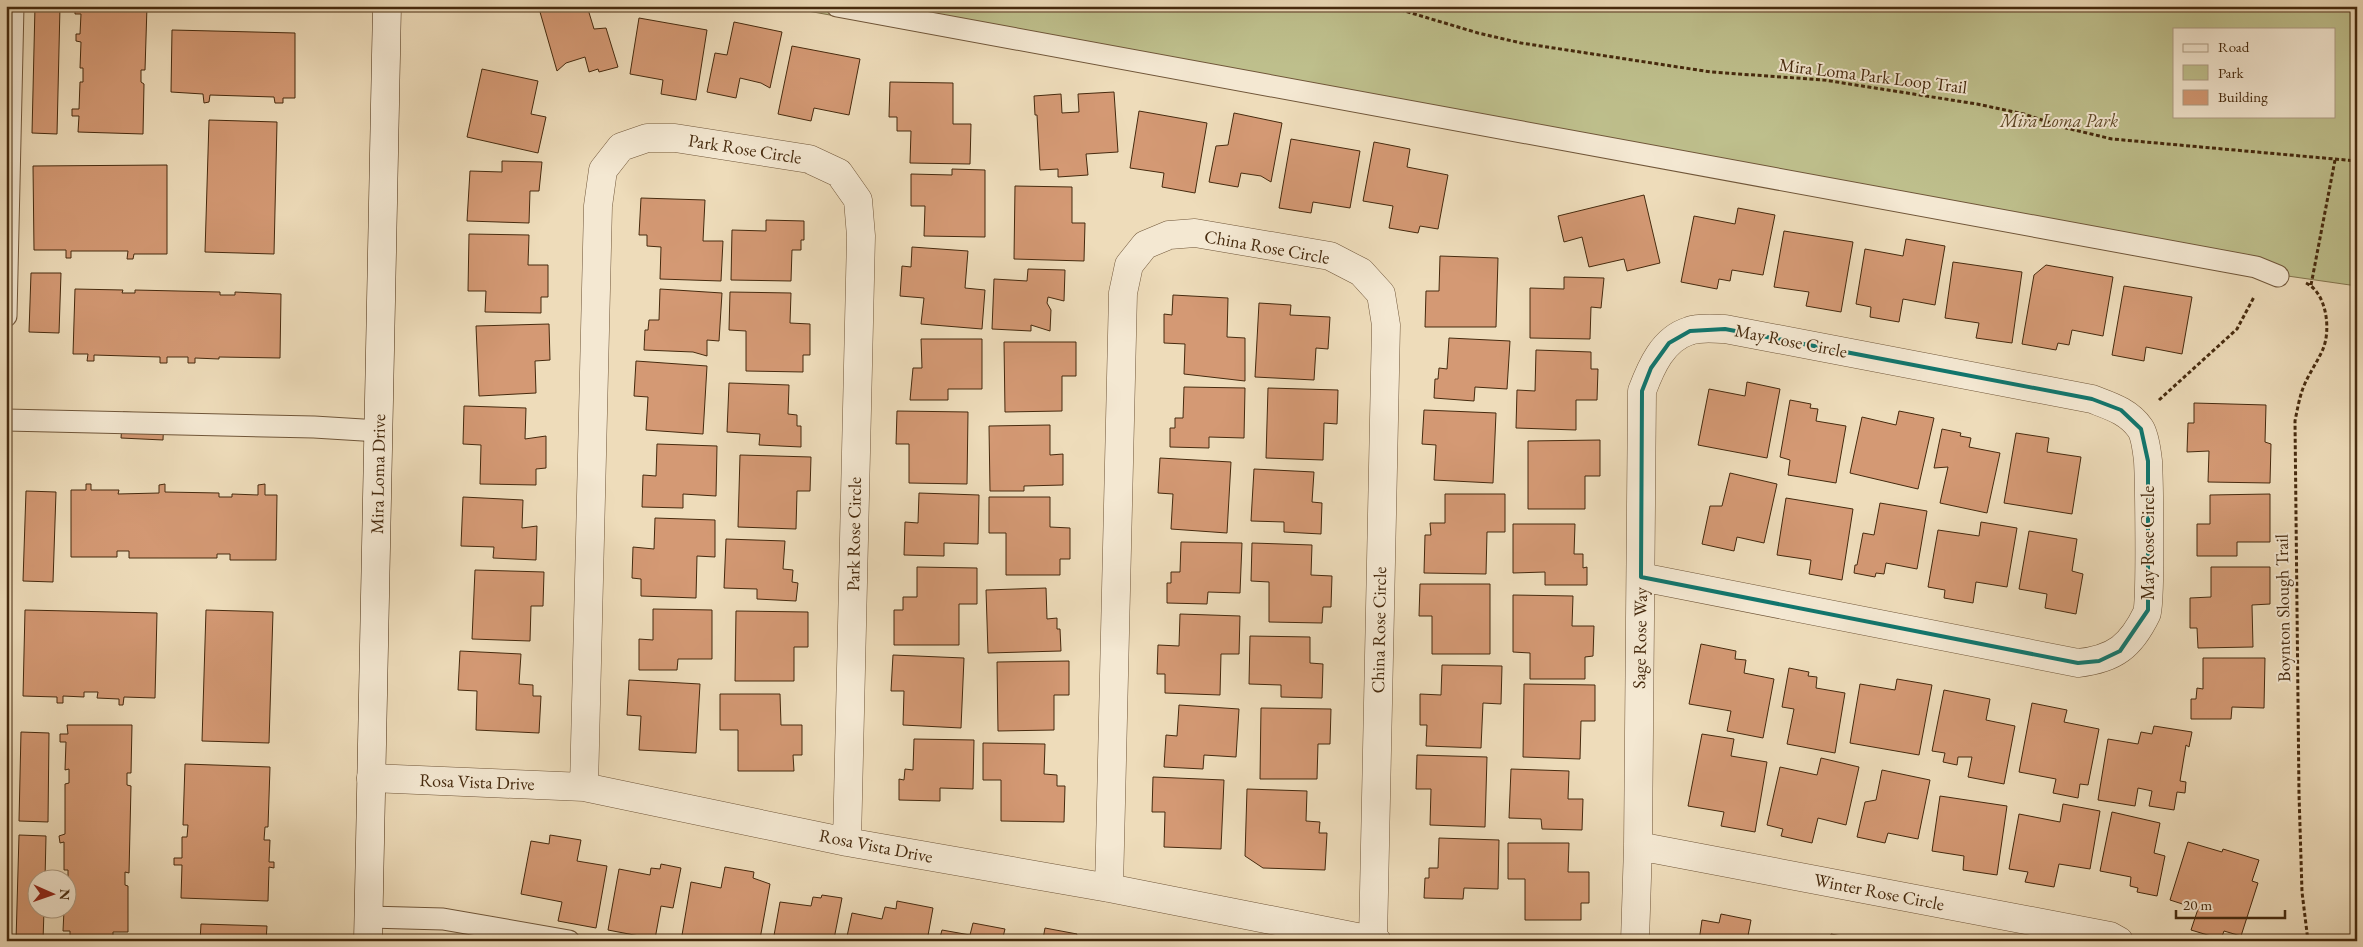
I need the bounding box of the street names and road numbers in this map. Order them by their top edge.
street label: Mira Loma Park Loop Trail [1778,53,1968,98]
street label: Park Rose Circle [687,128,803,169]
street label: China Rose Circle [1203,224,1332,269]
street label: May Rose Circle [1733,318,1849,363]
street label: Mira Loma Drive [365,414,390,534]
street label: Park Rose Circle [841,477,866,591]
street label: May Rose Circle [2136,486,2159,600]
street label: Boynton Slough Trail [2270,534,2295,682]
street label: China Rose Circle [1366,566,1391,694]
street label: Sage Rose Way [1627,587,1652,689]
street label: Rosa Vista Drive [419,768,535,795]
street label: Rosa Vista Drive [817,823,935,868]
street label: Winter Rose Circle [1812,868,1946,915]

